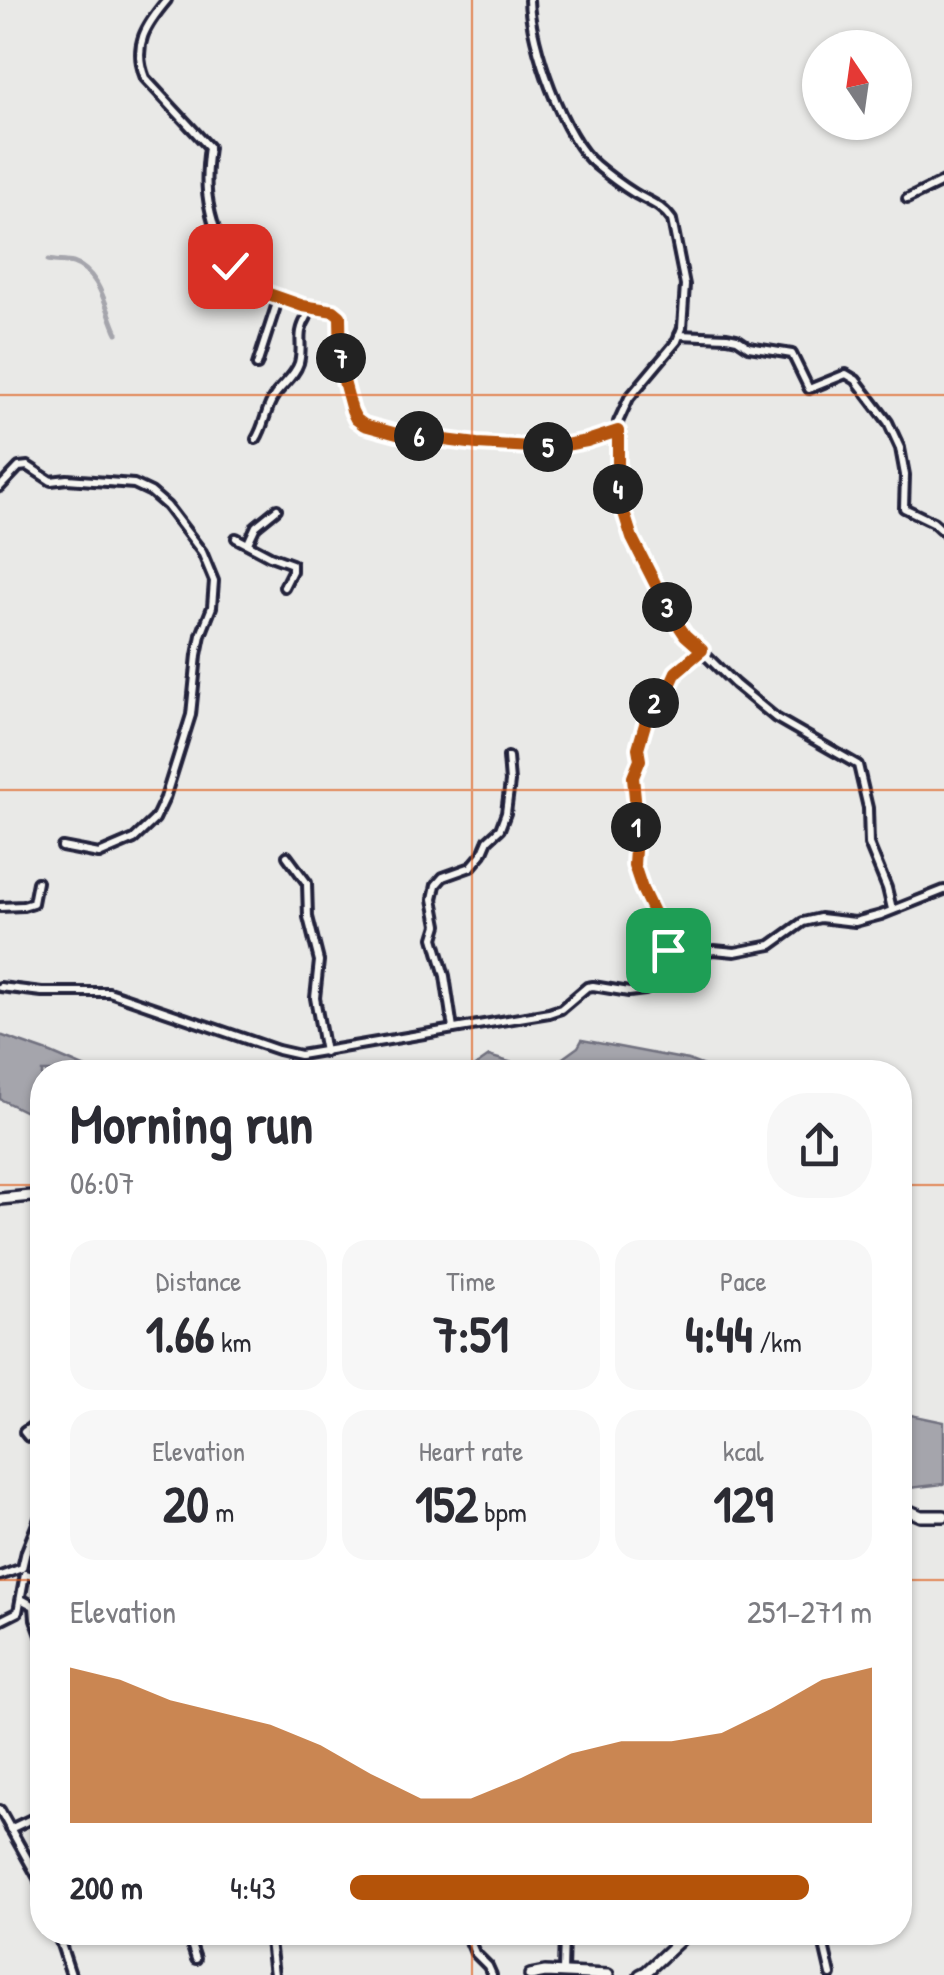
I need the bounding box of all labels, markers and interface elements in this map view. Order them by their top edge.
north arrow [802,30,912,140]
map controls [802,30,912,140]
pin [188,224,273,309]
icon: check [203,239,258,294]
pin: 7 [316,333,366,383]
text: 7 [334,339,348,377]
pin: 6 [394,411,444,461]
text: 6 [413,417,425,455]
pin: 5 [523,422,573,472]
text: 5 [542,428,554,466]
pin: 4 [593,464,643,514]
text: 4 [613,470,623,508]
pin: 3 [642,582,692,632]
text: 3 [661,588,673,626]
pin: 2 [629,678,679,728]
text: 2 [647,684,661,722]
pin: 1 [611,802,661,852]
text: 1 [631,808,641,846]
pin [626,908,711,993]
icon: arrive [641,923,696,978]
text: Morning run [70,1086,313,1160]
button: share [767,1093,872,1198]
text: 06:07 [70,1161,135,1204]
text: Distance [156,1262,241,1300]
text: Time [446,1262,496,1300]
text: Pace [720,1262,767,1300]
text: 1.66 [146,1300,214,1368]
text: 7:51 [433,1300,509,1368]
text: 4:44 [685,1300,753,1368]
text: km [214,1323,252,1361]
text: /km [753,1323,802,1361]
text: Elevation [152,1432,245,1470]
text: Heart rate [419,1432,523,1470]
text: kcal [723,1432,764,1470]
text: 20 [163,1470,209,1538]
text: 152 [415,1470,478,1538]
text: 129 [713,1470,773,1538]
text: m [209,1493,234,1531]
text: bpm [478,1493,527,1531]
text: Elevation [70,1590,176,1633]
text: 251–271 m [747,1590,872,1633]
text: 200 m [70,1866,143,1909]
text: 4:43 [230,1866,276,1909]

